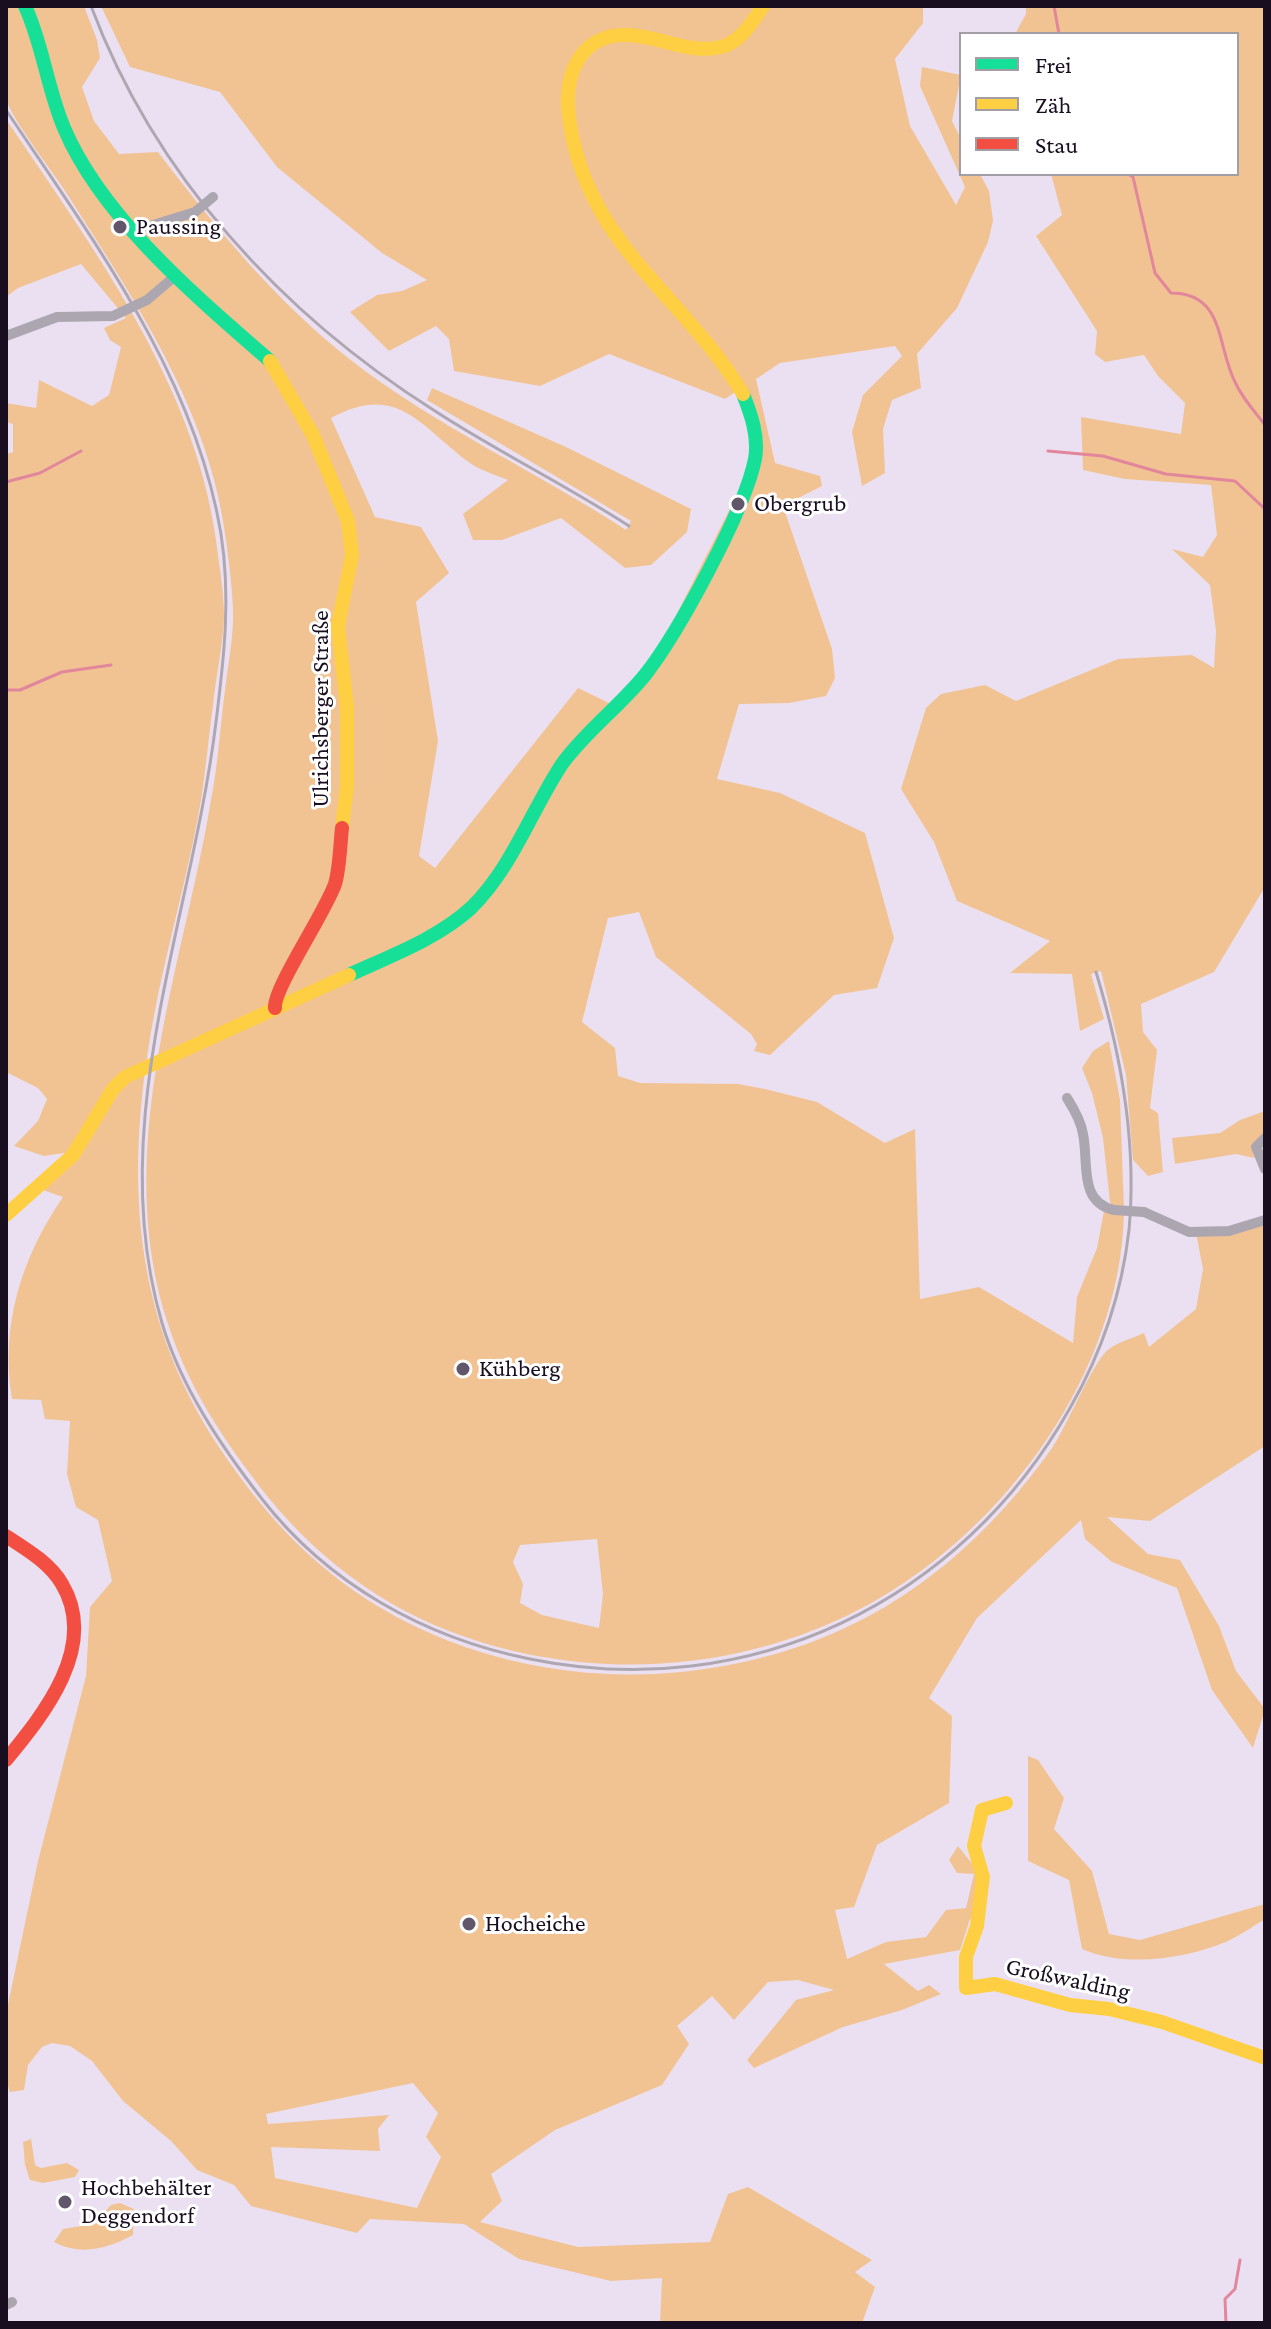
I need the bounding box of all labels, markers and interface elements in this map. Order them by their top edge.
legend [959,32,1239,176]
text: Frei [1035,51,1072,78]
text: Zäh [1035,91,1072,118]
text: Stau [1035,131,1078,158]
place label: Paussing [136,213,221,241]
marker: Paussing [111,218,129,236]
place label: Obergrub [754,490,846,518]
marker: Obergrub [729,495,747,513]
street label: Ulrichsberger Straße [307,610,335,808]
place label: Kühberg [479,1355,561,1383]
marker: Kühberg [454,1360,472,1378]
place label: Hocheiche [485,1910,586,1938]
marker: Hocheiche [460,1915,478,1933]
street label: Großwalding [1003,1952,1133,2006]
place label: Hochbehälter Deggendorf [81,2174,211,2230]
marker: Hochbehälter Deggendorf [56,2193,74,2211]

